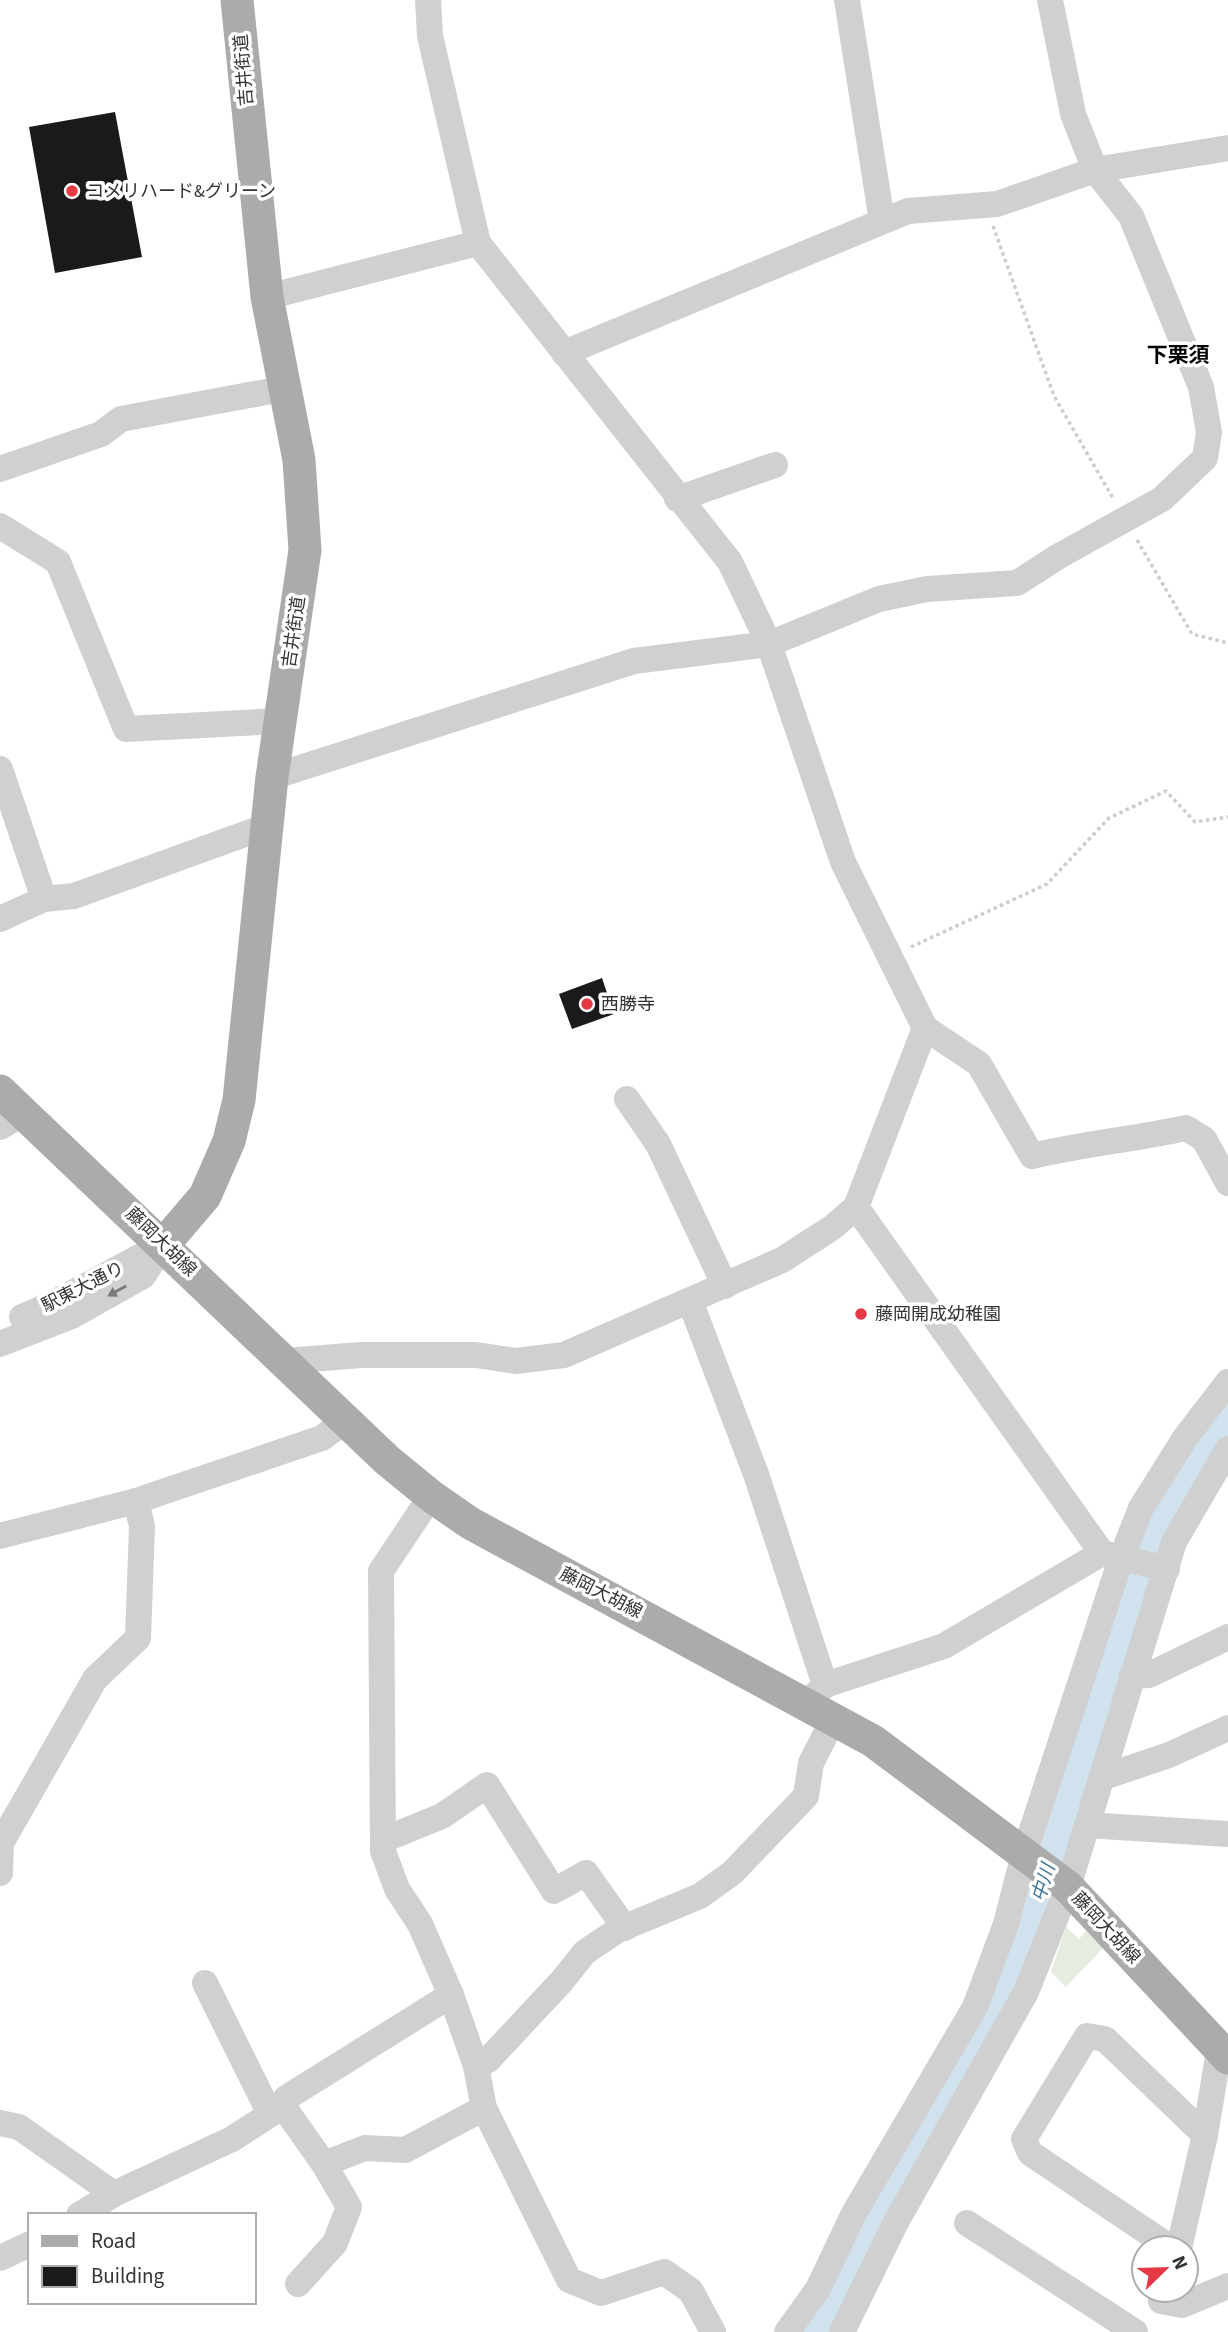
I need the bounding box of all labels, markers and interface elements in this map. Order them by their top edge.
street label: 吉井街道 [228,33,260,107]
place label: コメリハード&グリーン [86,179,276,204]
marker: コメリハード&グリーン [64,183,80,199]
district label: 下栗須 [1147,340,1210,370]
street label: 吉井街道 [277,595,311,669]
place label: 西勝寺 [601,992,655,1017]
marker: 西勝寺 [579,996,595,1012]
street label: 藤岡大胡線 [120,1202,202,1282]
street label: 駅東大通り [37,1255,129,1319]
one-way arrow [107,1285,127,1297]
place label: 藤岡開成幼稚園 [875,1302,1001,1327]
marker: 藤岡開成幼稚園 [853,1306,869,1322]
street label: 藤岡大胡線 [555,1561,647,1625]
water label: 中川 [1026,1859,1063,1905]
street label: 藤岡大胡線 [1066,1887,1146,1969]
legend [28,2213,256,2304]
text: Road [91,2226,136,2256]
north arrow [1130,2234,1200,2304]
text: N [1164,2252,1194,2274]
text: Building [91,2261,165,2291]

